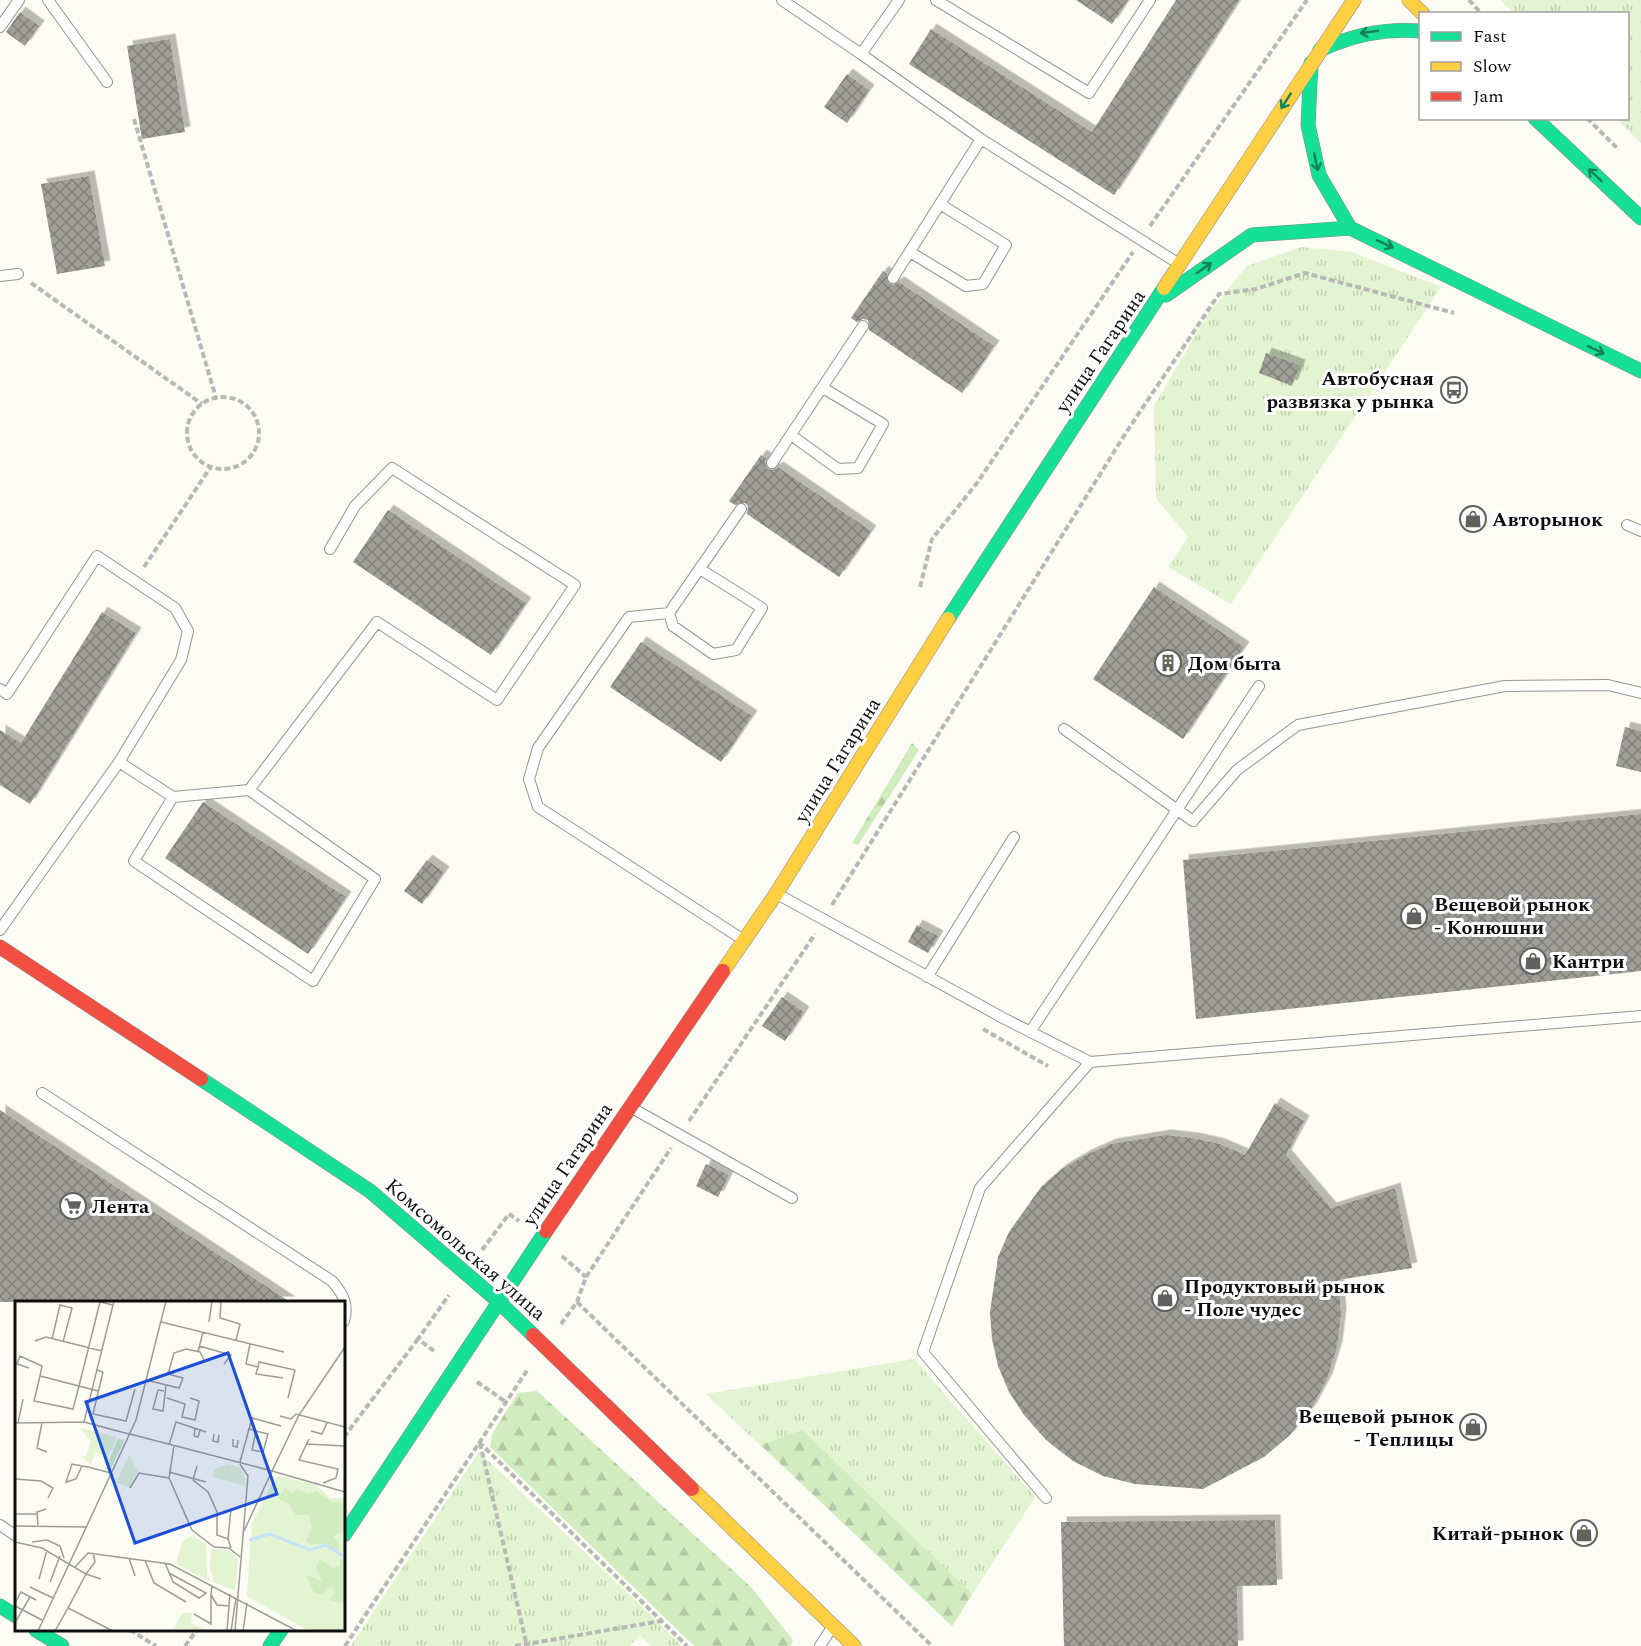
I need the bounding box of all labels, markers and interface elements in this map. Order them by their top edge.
legend [1419,12,1629,120]
text: Fast [1473,23,1506,50]
one-way arrow [1359,27,1379,38]
text: Slow [1473,53,1512,80]
text: Jam [1473,83,1504,110]
one-way arrow [1280,92,1292,109]
one-way arrow [1311,151,1322,171]
one-way arrow [1588,168,1603,182]
one-way arrow [1375,239,1393,251]
one-way arrow [1195,262,1212,274]
street label: улица Гагарина [1048,284,1153,420]
one-way arrow [1586,345,1604,357]
place label: Автобусная развязка у рынка [1266,364,1435,417]
bus stop icon: Автобусная развязка у рынка [1439,375,1469,405]
shop icon: Авторынок [1458,504,1488,534]
place label: Авторынок [1492,505,1603,535]
building icon: Дом быта [1153,648,1183,678]
place label: Дом быта [1188,649,1282,679]
street label: улица Гагарина [787,692,889,830]
place label: Вещевой рынок - Конюшни [1434,890,1590,943]
shop icon: Вещевой рынок - Конюшни [1399,901,1429,931]
shop icon: Кантри [1518,946,1548,976]
place label: Кантри [1552,947,1625,977]
street label: улица Гагарина [515,1097,620,1233]
street label: Комсомольская улица [378,1171,553,1328]
supermarket icon: Лента [58,1191,88,1221]
place label: Лента [92,1192,150,1222]
place label: Продуктовый рынок - Поле чудес [1184,1272,1385,1325]
shop icon: Продуктовый рынок - Поле чудес [1150,1283,1180,1313]
inset map [15,1301,345,1631]
place label: Вещевой рынок - Теплицы [1298,1402,1454,1455]
shop icon: Вещевой рынок - Теплицы [1458,1412,1488,1442]
shop icon: Китай-рынок [1569,1518,1599,1548]
place label: Китай-рынок [1432,1519,1564,1549]

